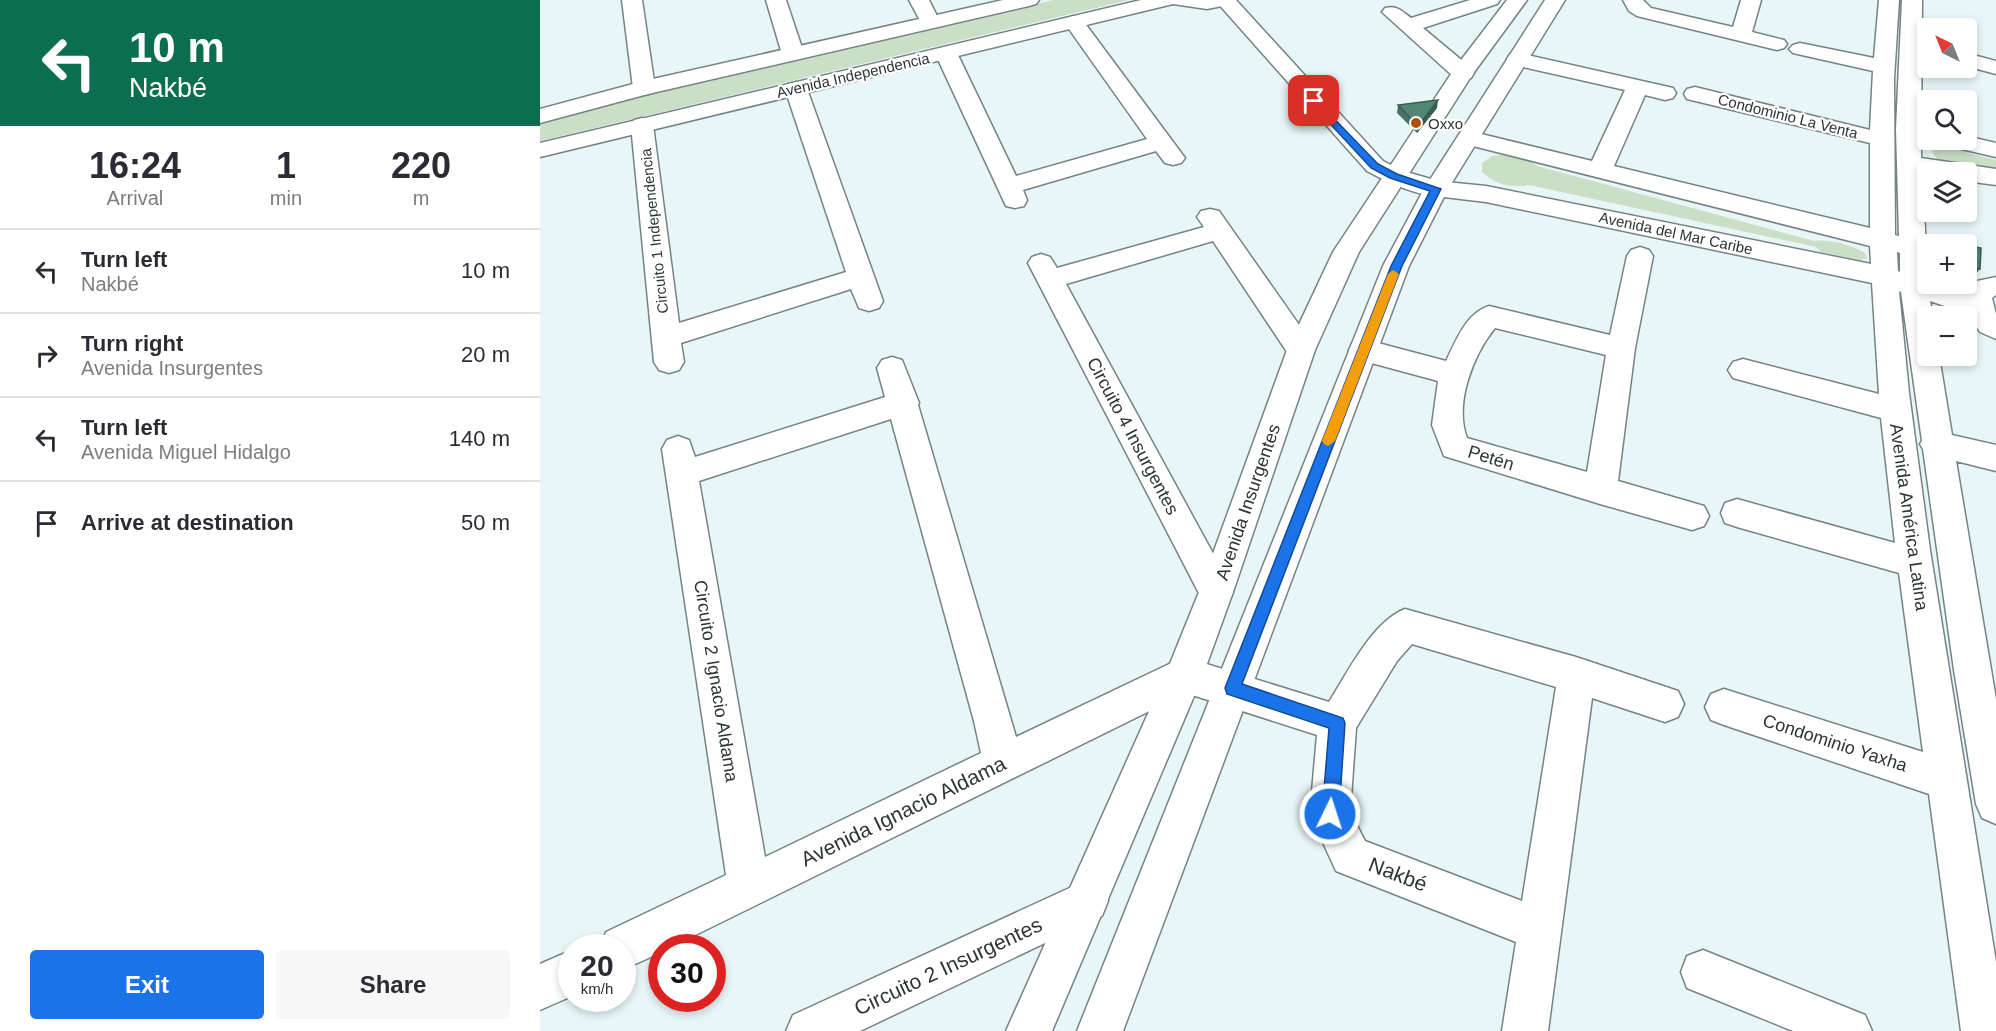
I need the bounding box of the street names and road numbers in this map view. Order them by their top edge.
street label: Avenida Independencia [775,49,932,101]
street label: Condominio La Venta [1716,90,1860,142]
street label: Circuito 1 Independencia [637,147,671,314]
street label: Avenida del Mar Caribe [1598,208,1754,258]
street label: Circuito 4 Insurgentes [1083,354,1183,518]
street label: Avenida Insurgentes [1212,421,1284,583]
street label: Avenida América Latina [1886,422,1932,613]
street label: Petén [1466,442,1516,474]
street label: Circuito 2 Ignacio Aldama [690,579,742,784]
street label: Condominio Yaxha [1760,710,1911,776]
street label: Avenida Ignacio Aldama [797,751,1009,871]
street label: Nakbé [1366,852,1430,896]
street label: Circuito 2 Insurgentes [851,912,1045,1020]

